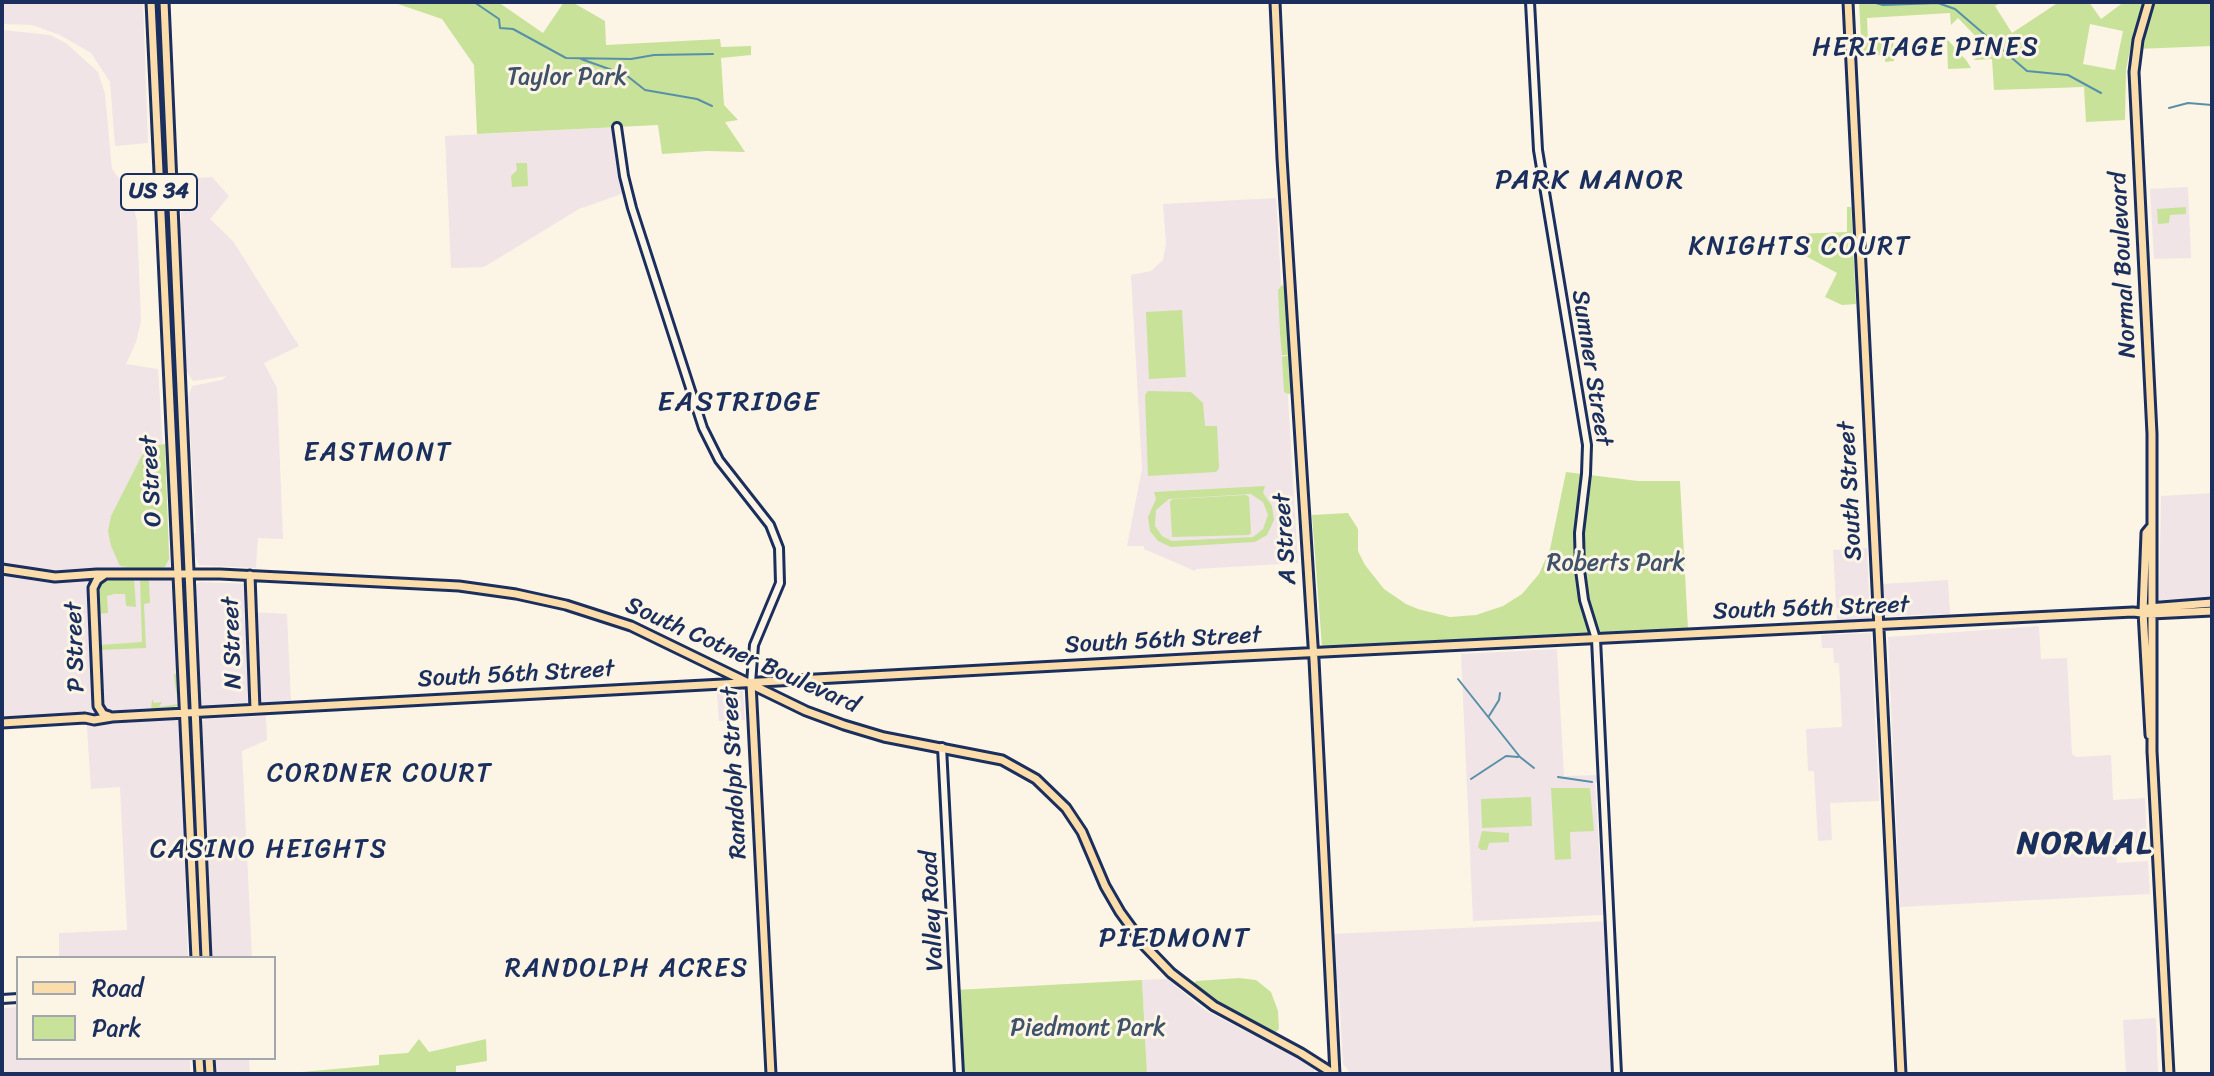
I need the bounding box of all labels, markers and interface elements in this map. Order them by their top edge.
district label: HERITAGE PINES [1815,32,2037,64]
park label: Taylor Park [507,64,627,92]
district label: PARK MANOR [1495,164,1685,198]
street label: Normal Boulevard [2105,171,2143,359]
road number: US 34 [121,174,197,210]
district label: KNIGHTS COURT [1691,231,1909,263]
street label: Sumner Street [1564,288,1618,448]
district label: EASTRIDGE [659,386,819,420]
street label: South Street [1833,421,1869,561]
street label: O Street [135,435,169,527]
district label: EASTMONT [304,437,452,469]
street label: A Street [1268,492,1304,586]
park label: Roberts Park [1547,550,1685,578]
street label: South Cotner Boulevard [621,591,863,721]
street label: South 56th Street [1712,591,1910,627]
street label: N Street [217,596,249,690]
street label: P Street [60,601,92,693]
street label: South 56th Street [1064,621,1262,661]
street label: South 56th Street [417,655,615,695]
street label: Randolph Street [716,686,754,860]
district label: CORDNER COURT [268,758,492,790]
district label: NORMAL [2017,826,2153,864]
district label: CASINO HEIGHTS [152,834,386,866]
street label: Valley Road [915,850,951,972]
district label: PIEDMONT [1099,922,1251,956]
district label: RANDOLPH ACRES [506,953,748,985]
legend [16,956,276,1060]
text: Road [92,967,143,1009]
text: Park [92,1007,141,1049]
park label: Piedmont Park [1010,1015,1166,1043]

